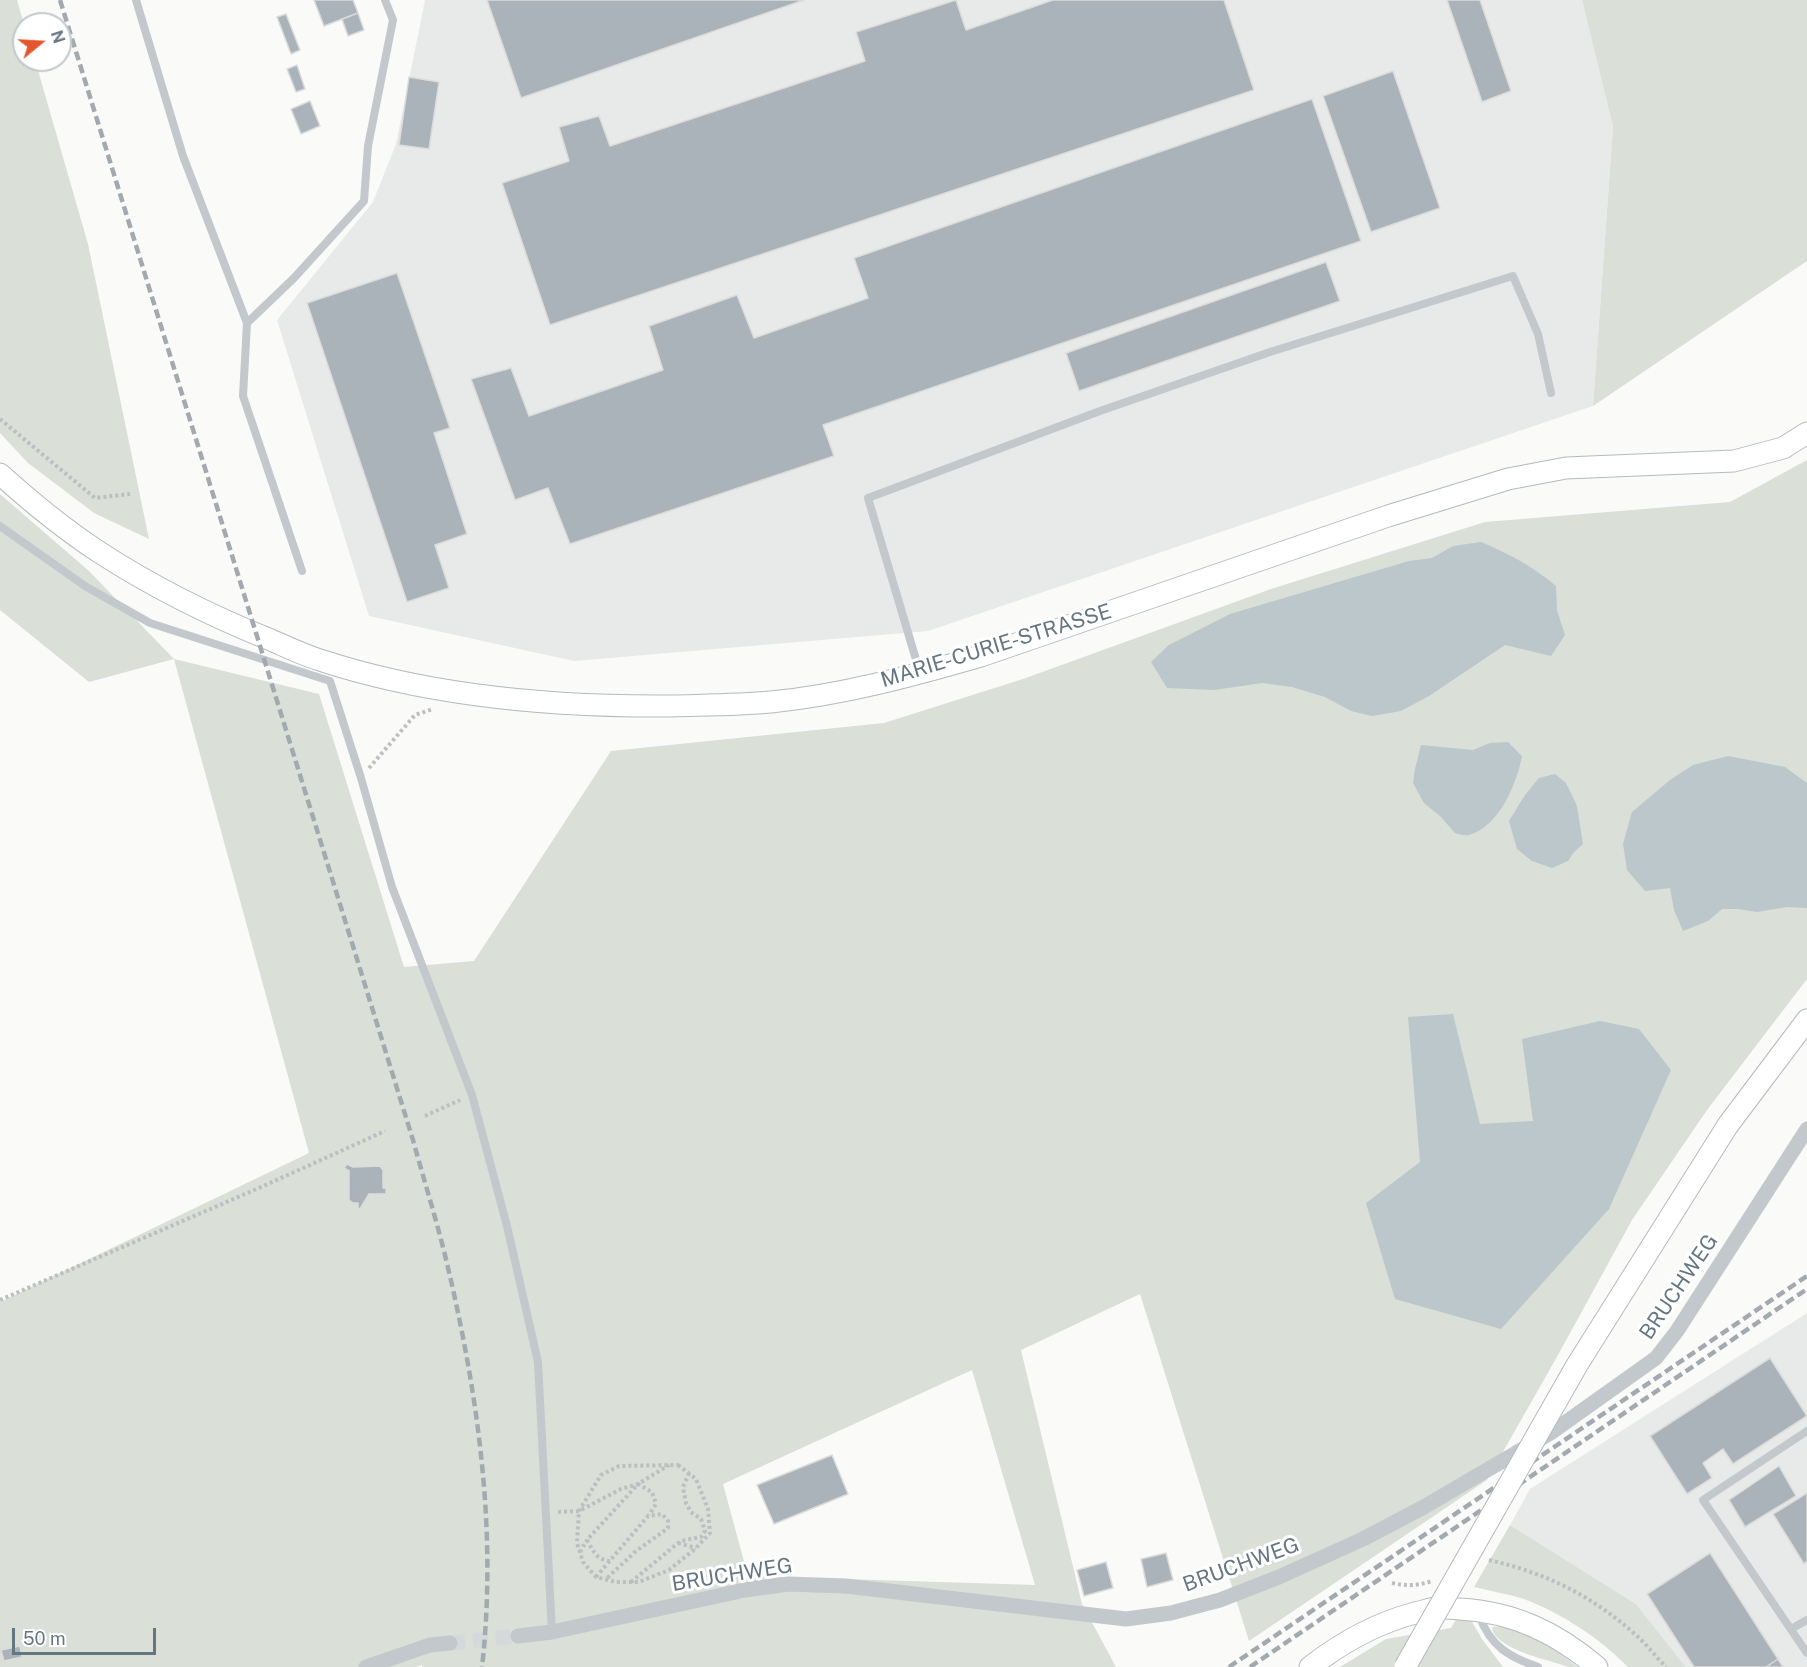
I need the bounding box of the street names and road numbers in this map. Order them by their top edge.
street label: MARIE-CURIE-STRASSE [878,599,1114,693]
street label: BRUCHWEG [1635,1230,1723,1344]
street label: BRUCHWEG [1180,1532,1302,1598]
street label: BRUCHWEG [670,1553,794,1597]

